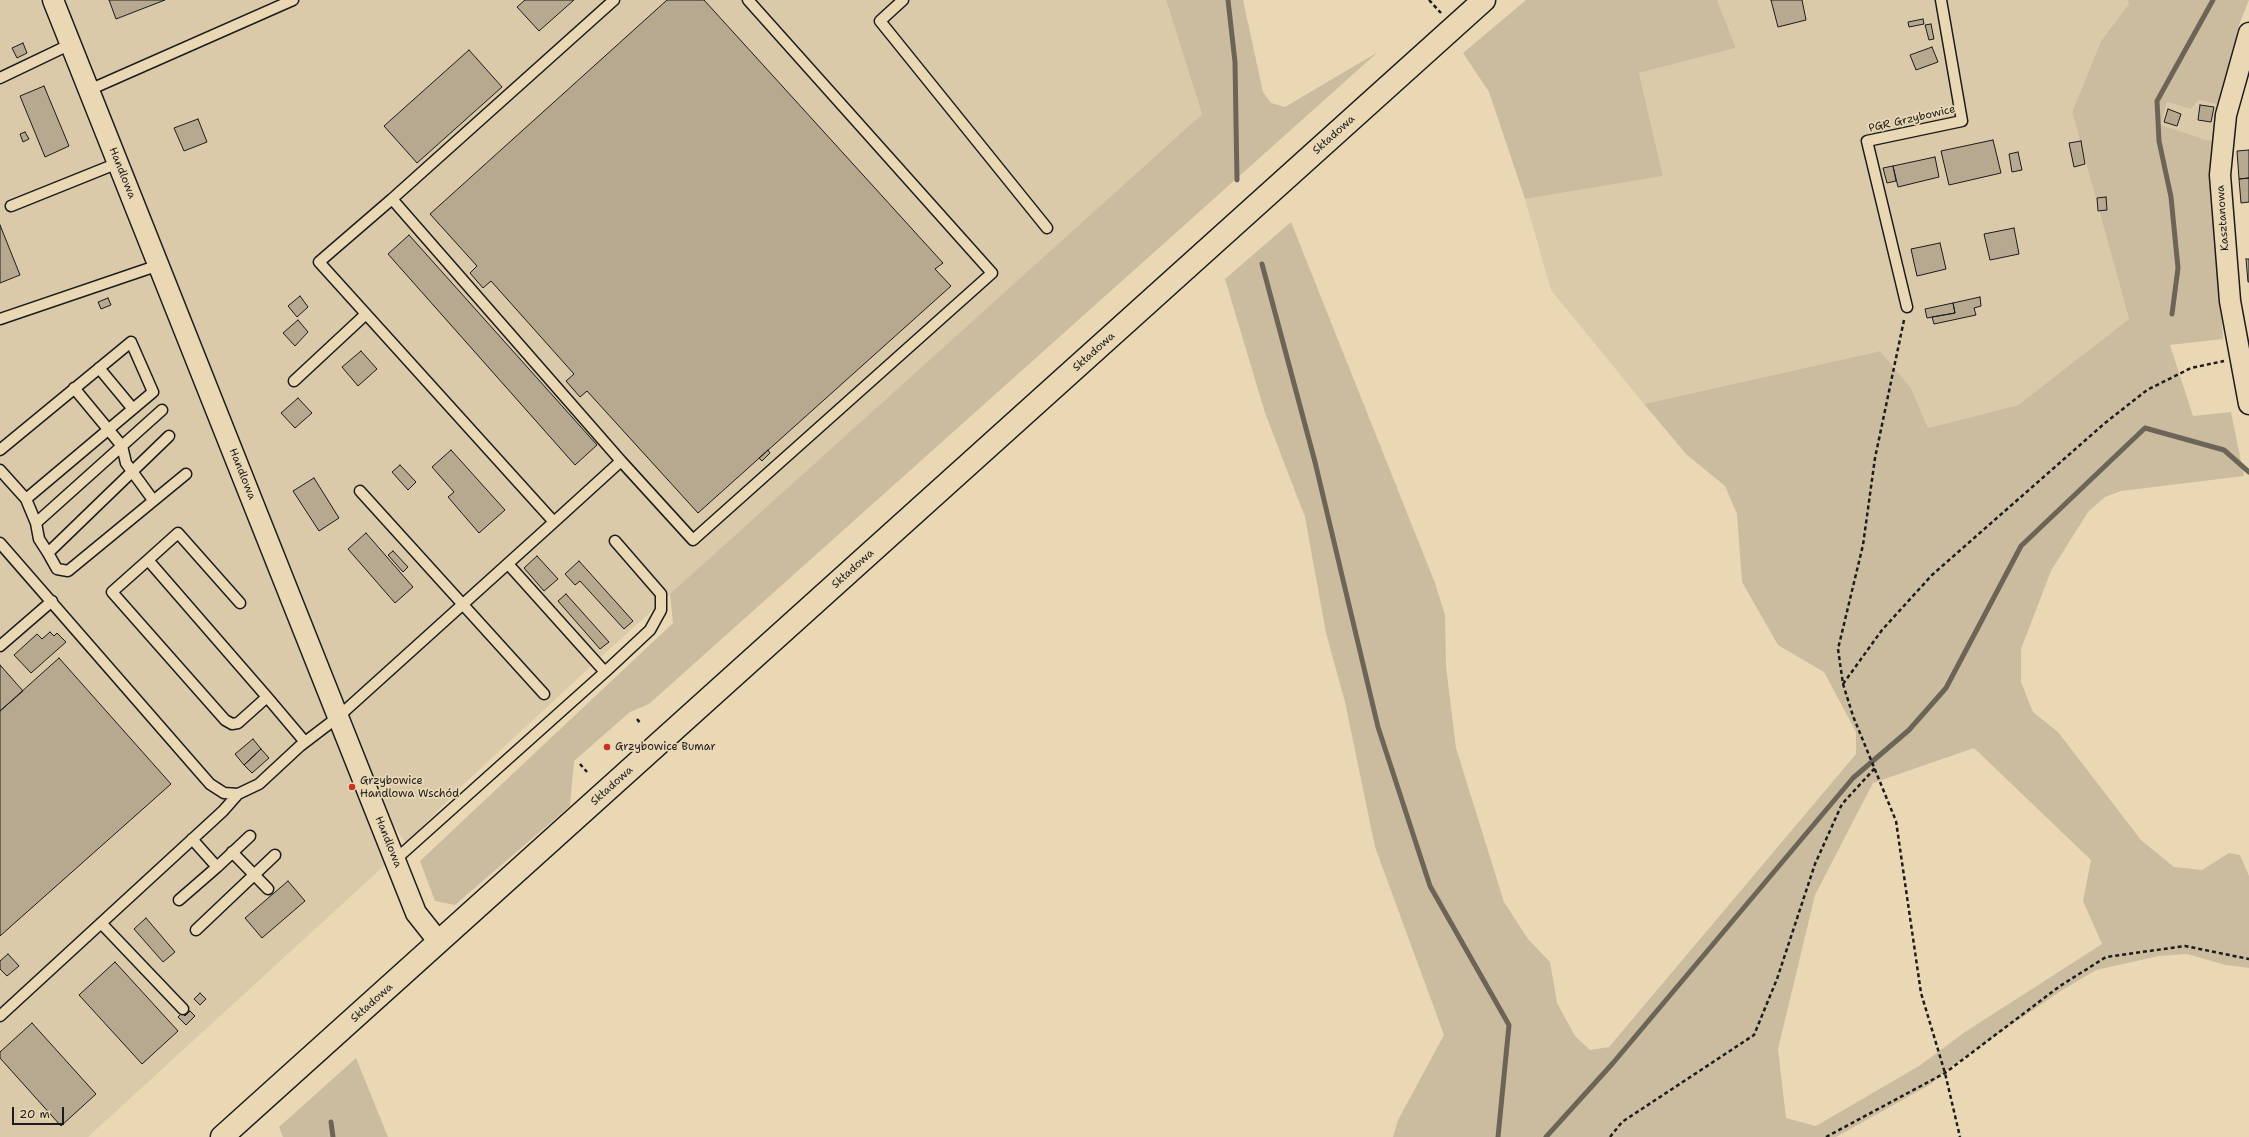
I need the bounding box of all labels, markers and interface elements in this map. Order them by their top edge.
street label: PGR Grzybowice [1867,103,1957,135]
street label: Składowa [1310,113,1358,157]
street label: Handlowa [106,145,138,201]
street label: Kasztanowa [2214,185,2232,251]
street label: Składowa [1070,330,1118,374]
street label: Handlowa [226,446,258,502]
street label: Składowa [829,547,877,591]
place label: Grzybowice Bumar [615,740,716,754]
marker: Grzybowice Bumar [602,742,612,752]
street label: Składowa [588,764,636,808]
place label: Grzybowice Handlowa Wschód [360,774,459,800]
marker: Grzybowice Handlowa Wschód [347,782,357,792]
street label: Handlowa [372,814,404,870]
street label: Składowa [348,981,396,1025]
scale bar [14,1099,66,1125]
text: 20 m [19,1106,50,1122]

